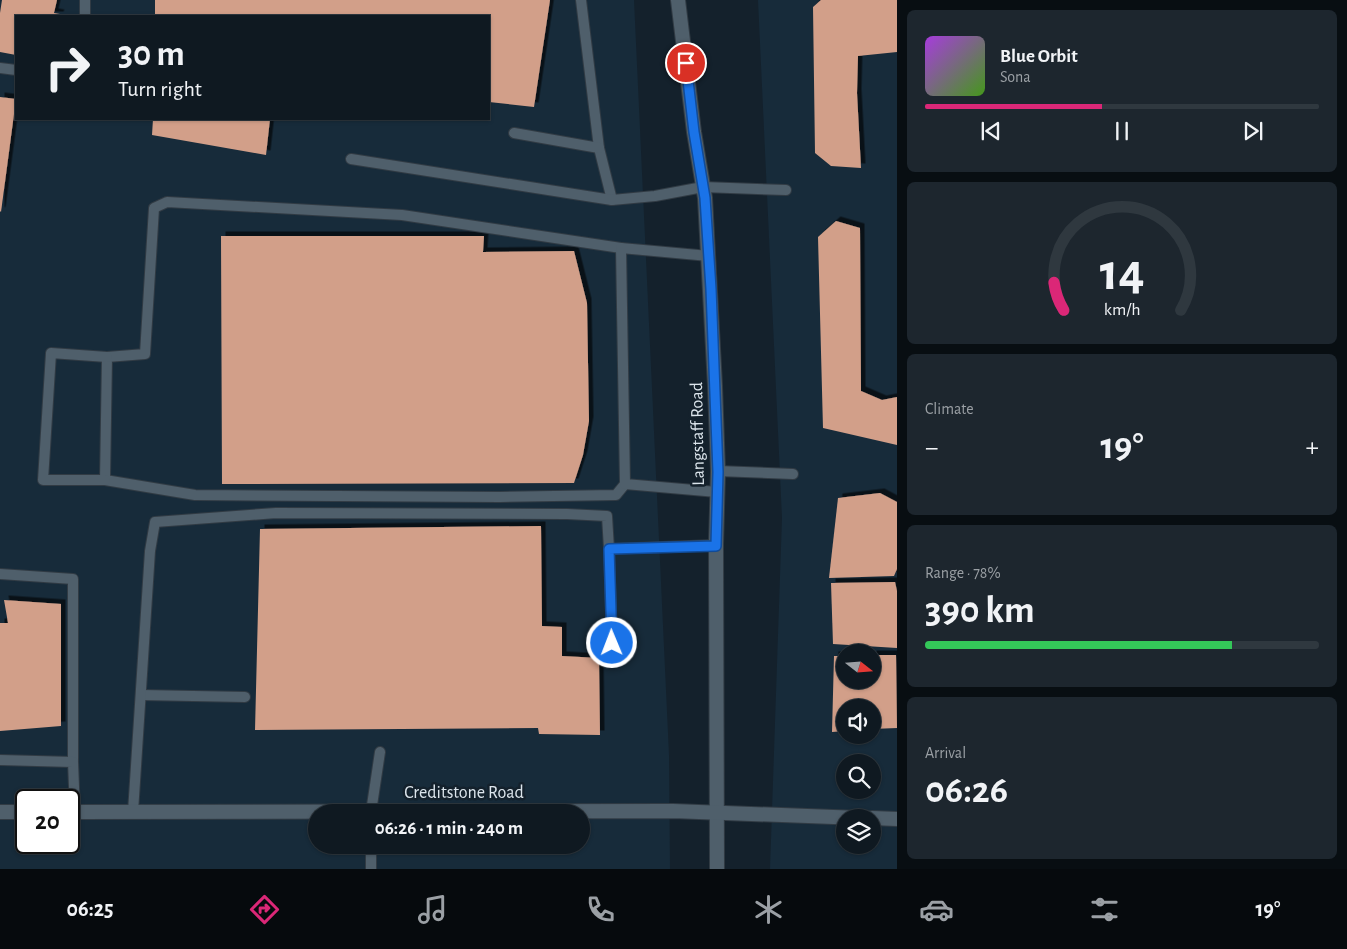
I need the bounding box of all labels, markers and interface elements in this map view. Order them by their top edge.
icon: right [35,35,100,100]
text: 30 m [118,37,185,72]
pin [665,42,707,84]
text: Blue Orbit [1000,47,1078,66]
icon: arrive [672,49,700,77]
text: Sona [1000,69,1031,85]
text: Turn right [118,78,202,100]
icon: previous [977,117,1005,145]
icon: pause [1108,117,1136,145]
icon: next [1239,117,1267,145]
text: 14 [1100,247,1144,299]
text: km/h [1104,301,1140,319]
street label: Langstaff Road [688,382,708,486]
text: Climate [925,401,974,417]
text: 19° [1100,428,1144,466]
text: − [925,434,938,462]
text: + [1306,434,1319,462]
text: Range · 78% [925,565,1001,581]
text: 390 km [925,592,1035,630]
position arrow [585,616,637,668]
north arrow [836,644,881,689]
map controls [836,644,881,854]
button: sound [836,699,881,744]
text: Arrival [925,745,966,761]
button: search [836,754,881,799]
text: 06:26 [925,772,1008,810]
street label: Creditstone Road [404,784,524,802]
speed limit sign: 20 [15,789,80,854]
button: layers [836,809,881,854]
text: 06:26 · 1 min · 240 m [375,819,523,838]
icon: directions [247,892,282,927]
icon: music [415,892,450,927]
icon: phone [583,892,618,927]
icon: climate [751,892,786,927]
icon: car [919,892,954,927]
icon: filters [1087,892,1122,927]
text: 06:25 [67,898,114,920]
text: 19° [1255,898,1280,920]

